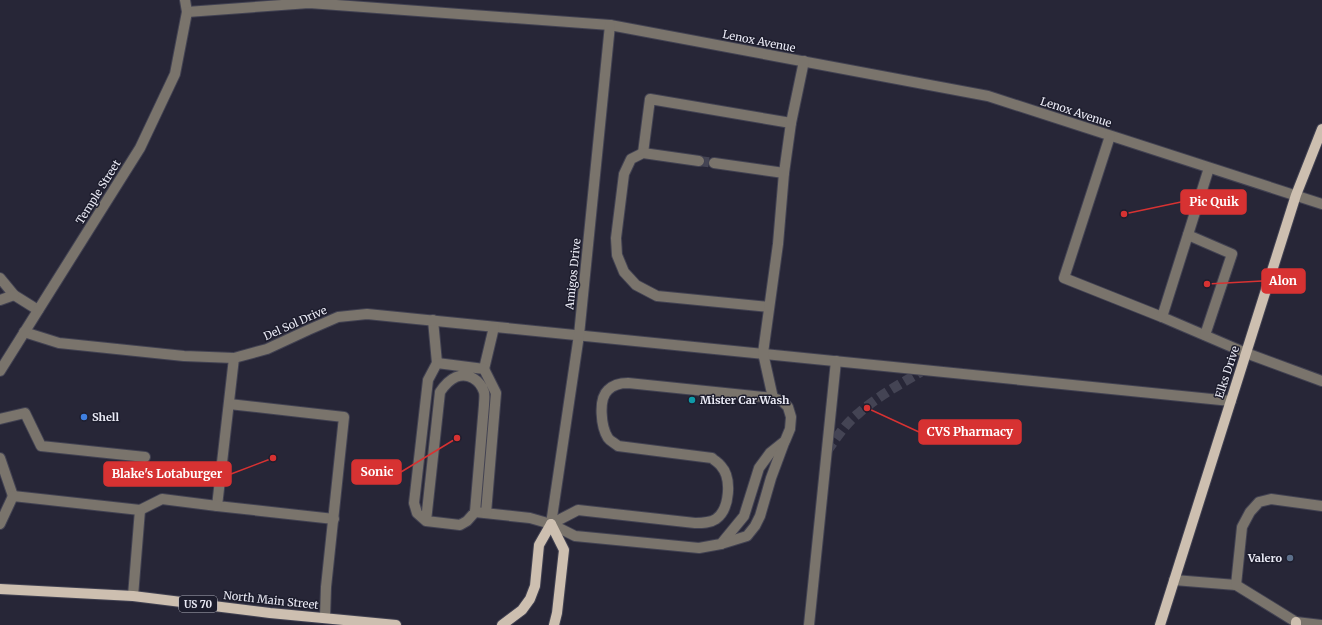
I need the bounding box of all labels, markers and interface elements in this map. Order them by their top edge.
street label: Lenox Avenue [721,27,797,55]
street label: Lenox Avenue [1039,94,1114,130]
street label: Temple Street [73,156,124,227]
callout: Pic Quik [1181,190,1246,214]
text: Pic Quik [1189,194,1239,209]
street label: Amigos Drive [562,237,584,311]
callout: Alon [1262,269,1305,293]
text: Alon [1268,273,1297,288]
street label: Del Sol Drive [261,303,329,343]
street label: Elks Drive [1212,344,1242,400]
place label: Mister Car Wash [700,393,790,407]
marker: Mister Car Wash [687,395,697,405]
place label: Shell [92,410,119,424]
marker: Shell [79,412,89,422]
callout: CVS Pharmacy [919,420,1021,444]
text: CVS Pharmacy [927,424,1014,439]
callout: Sonic [352,460,401,484]
callout: Blake's Lotaburger [104,462,231,486]
text: Sonic [361,464,393,479]
text: Blake's Lotaburger [112,466,223,481]
place label: Valero [1247,551,1282,565]
marker: Valero [1285,553,1295,563]
street label: North Main Street [223,588,320,612]
road number: US 70 [179,596,217,612]

